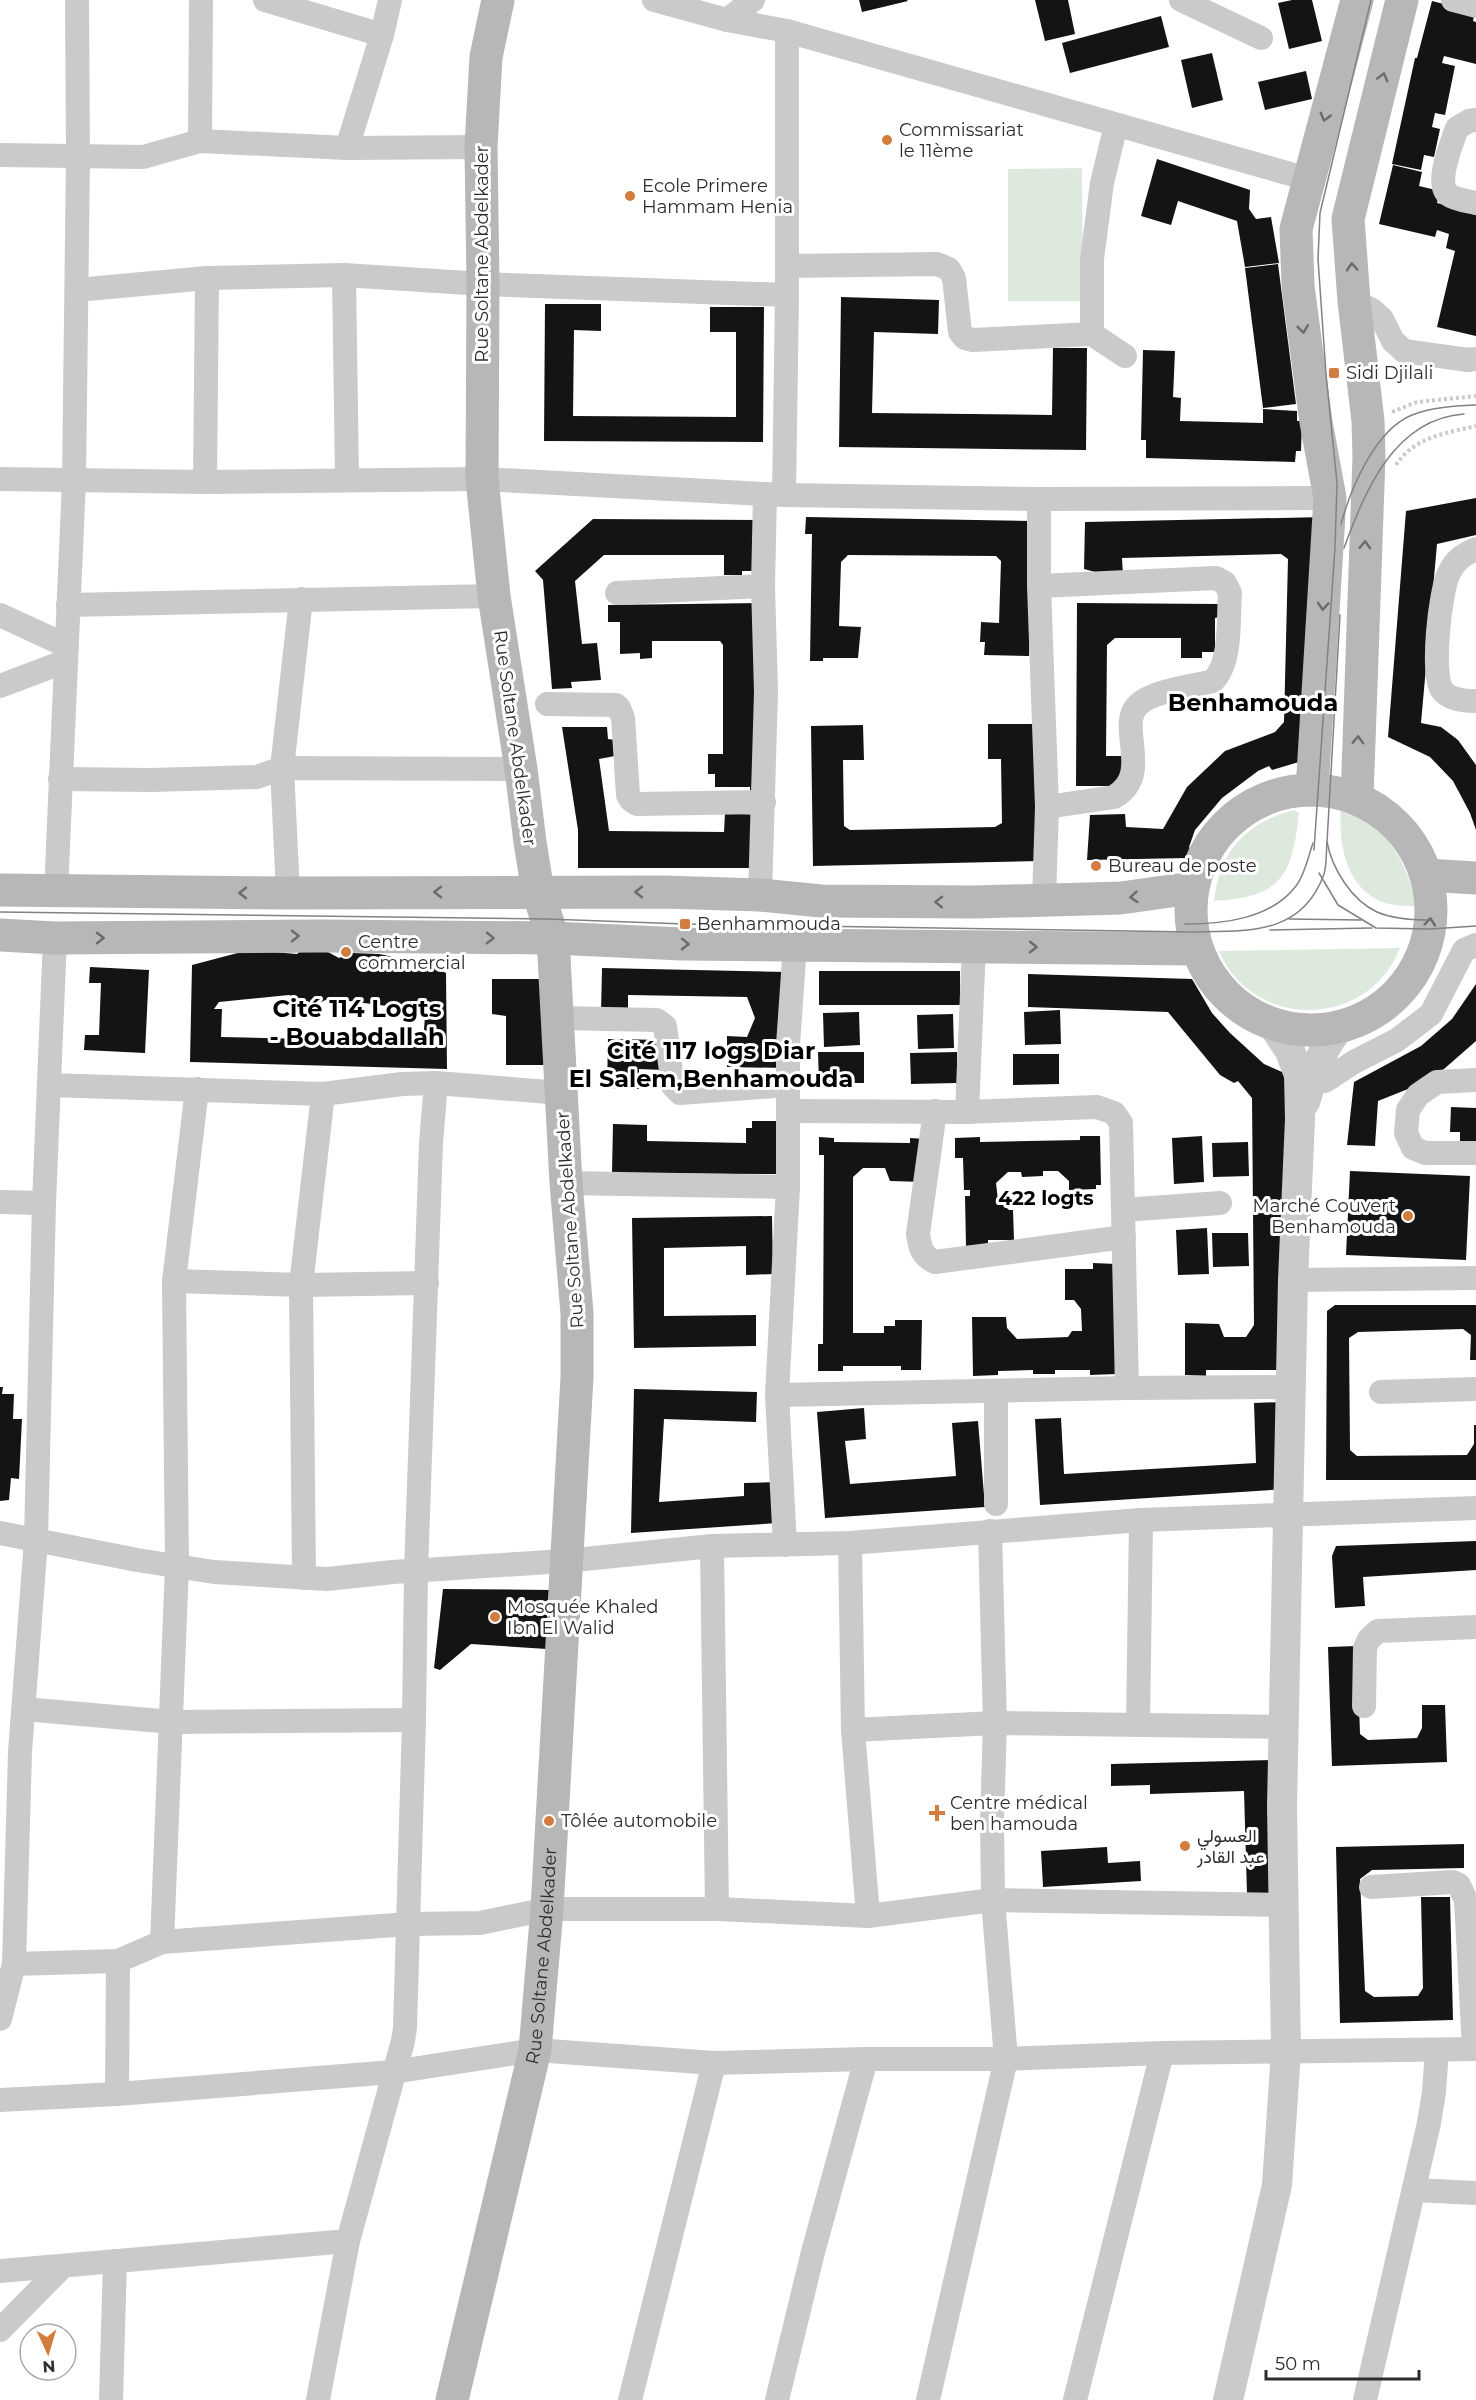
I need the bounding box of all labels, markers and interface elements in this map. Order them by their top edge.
one-way arrow [1376,72,1389,82]
one-way arrow [1320,111,1332,122]
place label: Commissariat le 11ème [899,119,1024,162]
marker: Commissariat le 11ème [880,133,894,147]
street label: Rue Soltane Abdelkader [471,145,493,363]
place label: Ecole Primere Hammam Henia [642,175,793,218]
marker: Ecole Primere Hammam Henia [623,189,637,203]
one-way arrow [1346,263,1359,272]
one-way arrow [1297,325,1309,334]
place label: Sidi Djilali [1346,362,1433,384]
marker: Sidi Djilali [1327,366,1341,380]
one-way arrow [1358,541,1371,550]
one-way arrow [1317,601,1330,610]
street label: Rue Soltane Abdelkader [489,629,541,847]
district label: Benhamouda [1168,688,1338,717]
one-way arrow [1352,736,1365,745]
place label: Bureau de poste [1108,855,1257,877]
marker: Bureau de poste [1089,859,1103,873]
one-way arrow [433,886,442,898]
one-way arrow [635,886,644,898]
one-way arrow [238,887,247,899]
one-way arrow [1129,890,1138,903]
one-way arrow [935,896,944,908]
place label: Benhammouda [697,913,841,935]
marker: Benhammouda [678,917,692,931]
one-way arrow [1423,917,1436,926]
one-way arrow [291,930,300,942]
place label: Centre commercial [358,931,466,974]
one-way arrow [96,932,105,944]
one-way arrow [486,932,495,945]
one-way arrow [681,938,690,950]
one-way arrow [1028,941,1037,953]
marker: Centre commercial [339,945,353,959]
district label: Cité 114 Logts - Bouabdallah [269,994,445,1051]
district label: Cité 117 logs Diar El Salem,Benhamouda [569,1036,853,1093]
street label: Rue Soltane Abdelkader [551,1111,589,1329]
district label: 422 logts [998,1186,1094,1210]
place label: Marché Couvert Benhamouda [1253,1195,1396,1238]
marker: Marché Couvert Benhamouda [1401,1209,1415,1223]
place label: Mosquée Khaled Ibn El Walid [507,1596,659,1639]
marker: Mosquée Khaled Ibn El Walid [488,1610,502,1624]
place label: Centre médical ben hamouda [950,1792,1088,1835]
marker: Centre médical ben hamouda [928,1804,946,1822]
place label: Tôlée automobile [561,1810,717,1832]
marker: Tôlée automobile [542,1814,556,1828]
place label: العسولي عبد القادر [1196,1825,1265,1868]
marker: العسولي عبد القادر [1178,1839,1192,1853]
street label: Rue Soltane Abdelkader [521,1847,561,2067]
north arrow [18,2322,78,2382]
scale bar [1266,2343,1419,2381]
text: 50 m [1275,2353,1321,2375]
text: N [42,2357,56,2376]

